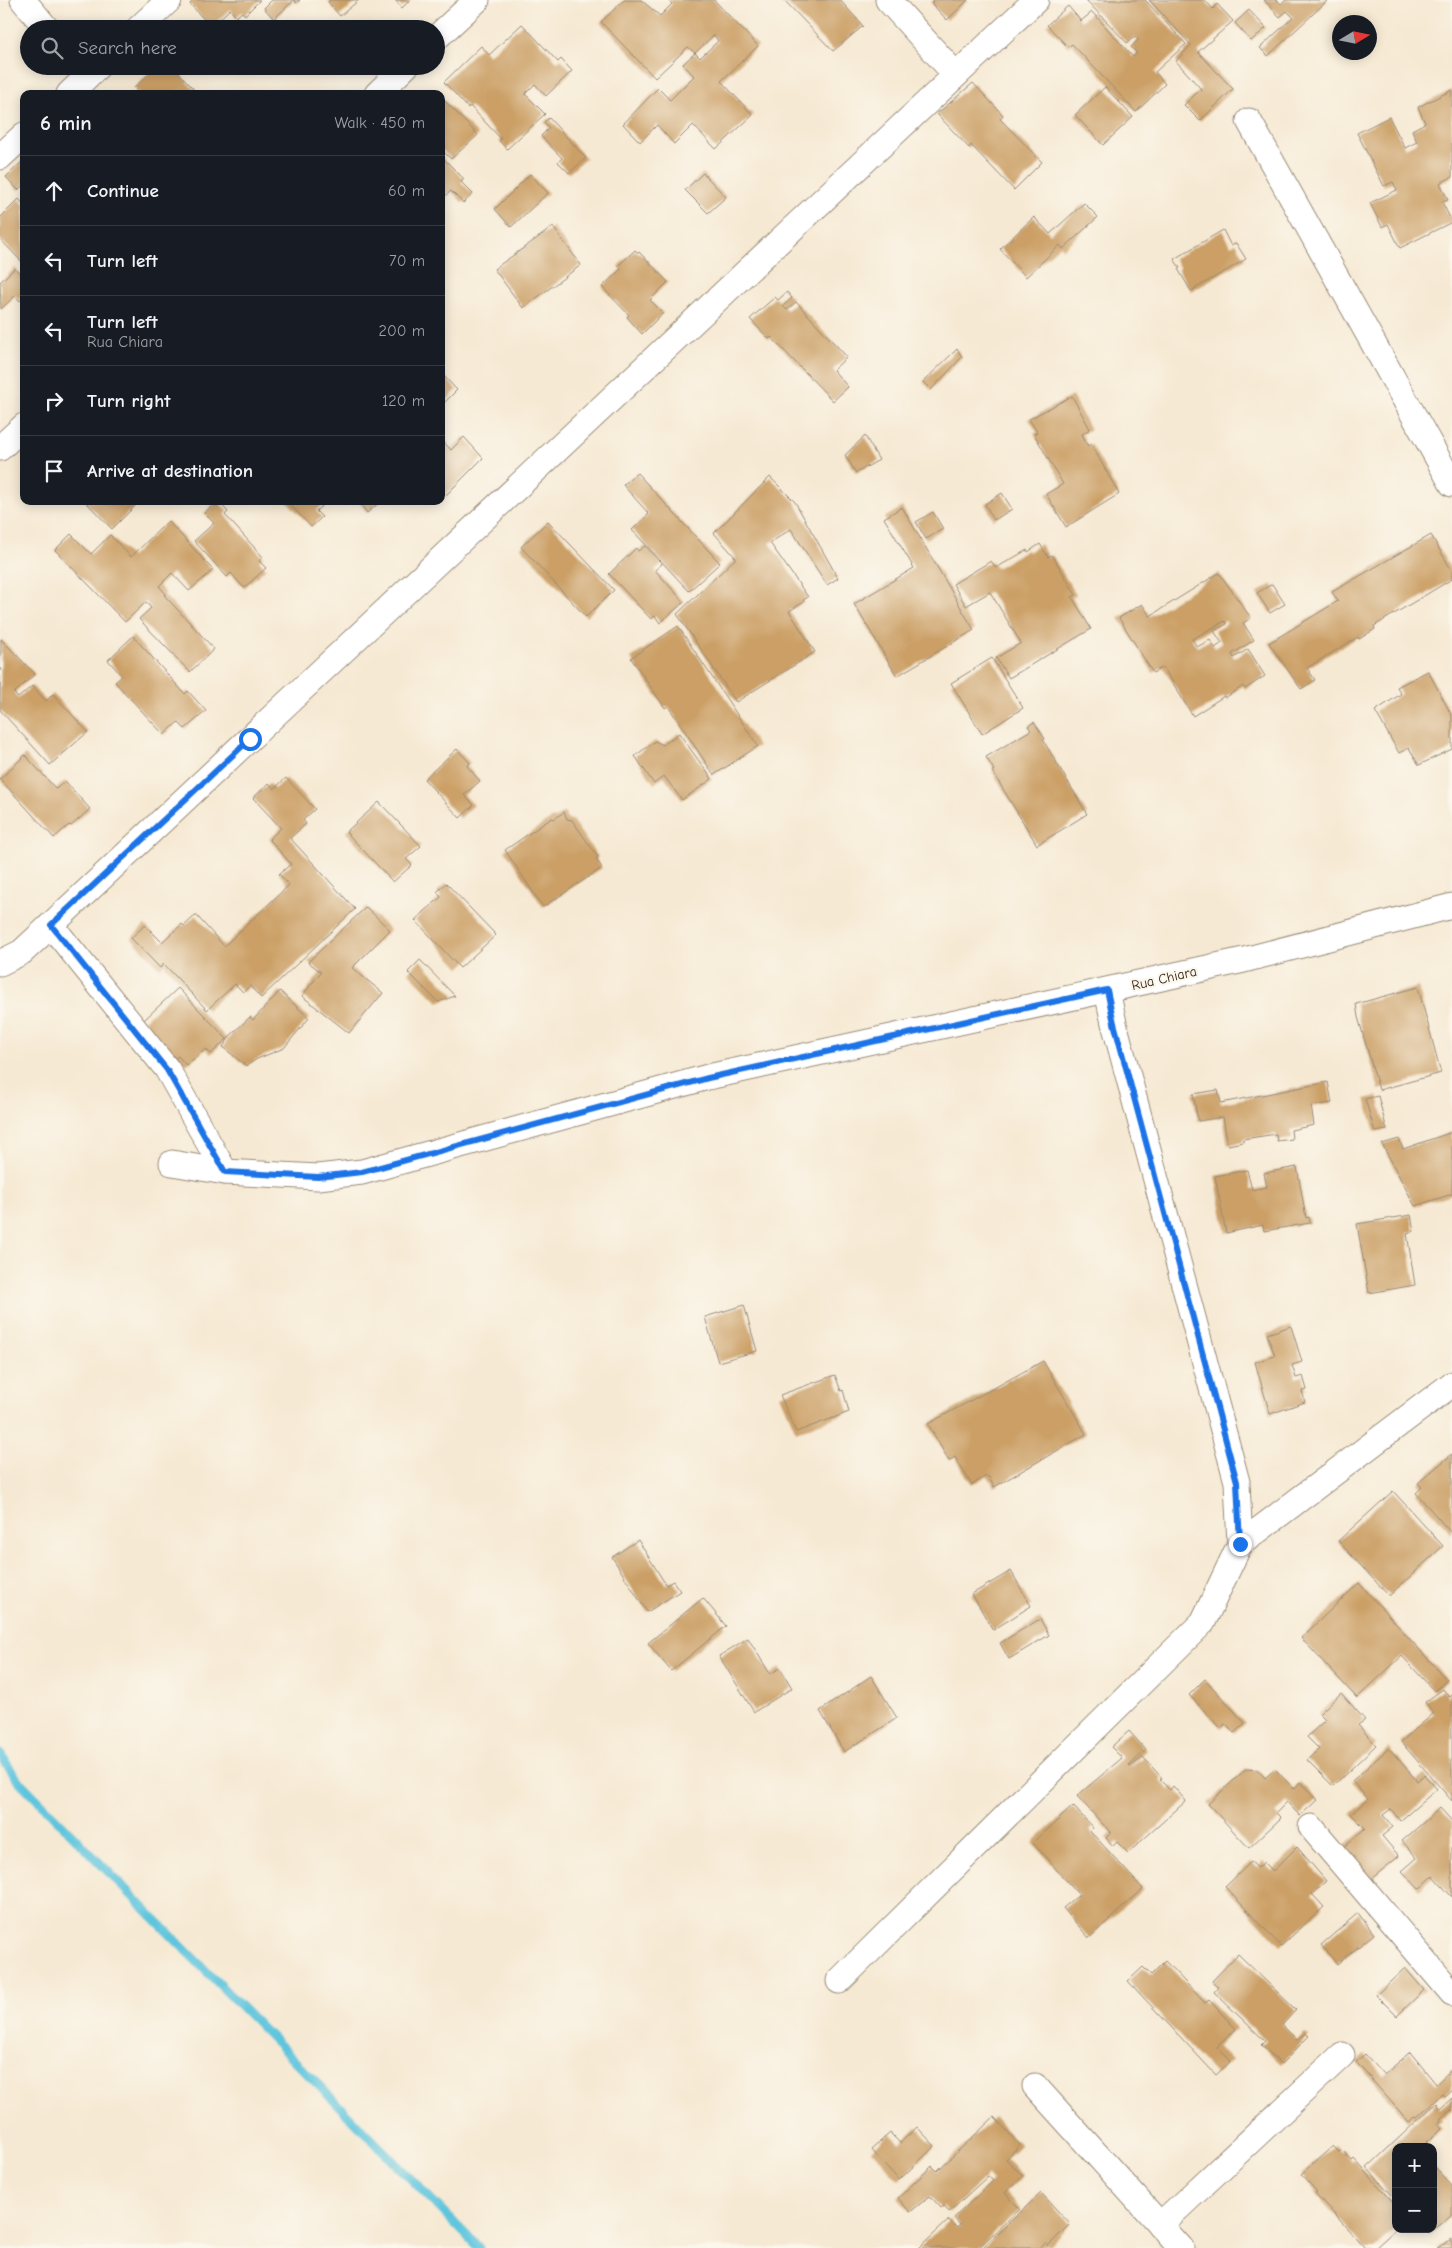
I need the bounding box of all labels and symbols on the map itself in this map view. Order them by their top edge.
north arrow [1332,15,1377,60]
route start [239,728,262,751]
street label: Rua Chiara [1130,963,1198,994]
route end [1229,1533,1252,1556]

